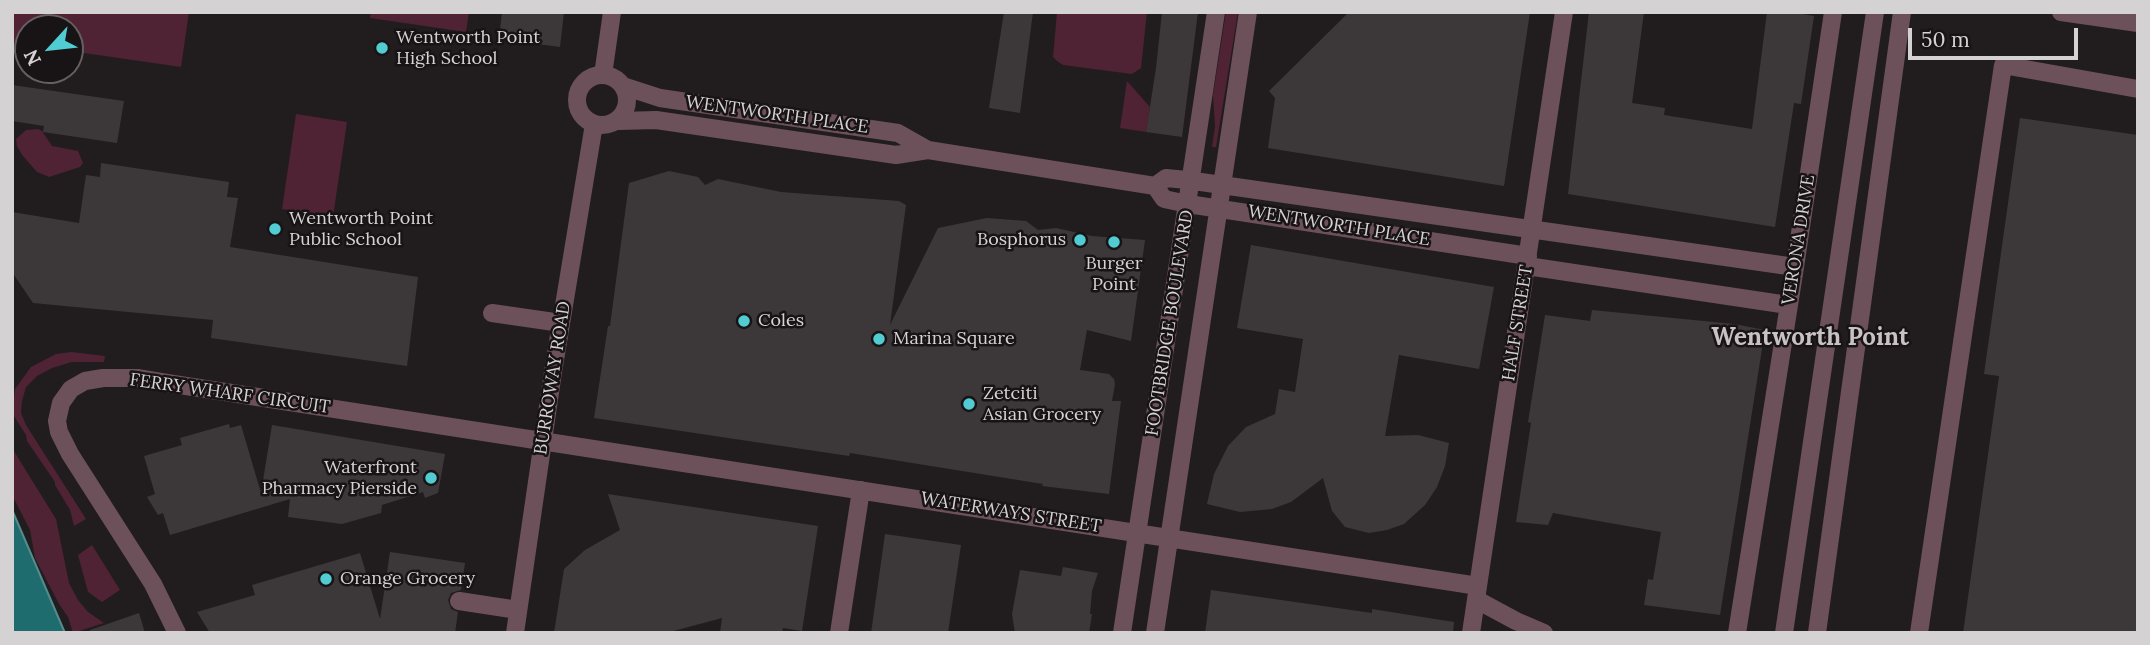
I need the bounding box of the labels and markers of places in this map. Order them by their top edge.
place label: Wentworth Point High School [396,27,540,70]
marker: Wentworth Point High School [374,40,390,56]
place label: Wentworth Point Public School [289,208,433,250]
marker: Wentworth Point Public School [267,221,283,237]
place label: Bosphorus [977,229,1066,251]
marker: Bosphorus [1072,232,1088,248]
marker: Burger Point [1106,234,1122,250]
place label: Burger Point [1086,253,1142,296]
place label: Coles [758,310,804,332]
marker: Coles [736,313,752,329]
place label: Marina Square [893,328,1015,350]
marker: Marina Square [871,331,887,347]
place label: Zetciti Asian Grocery [983,383,1101,426]
marker: Zetciti Asian Grocery [961,396,977,412]
place label: Waterfront Pharmacy Pierside [262,457,417,500]
marker: Waterfront Pharmacy Pierside [423,470,439,486]
place label: Orange Grocery [340,568,475,590]
marker: Orange Grocery [318,571,334,587]

